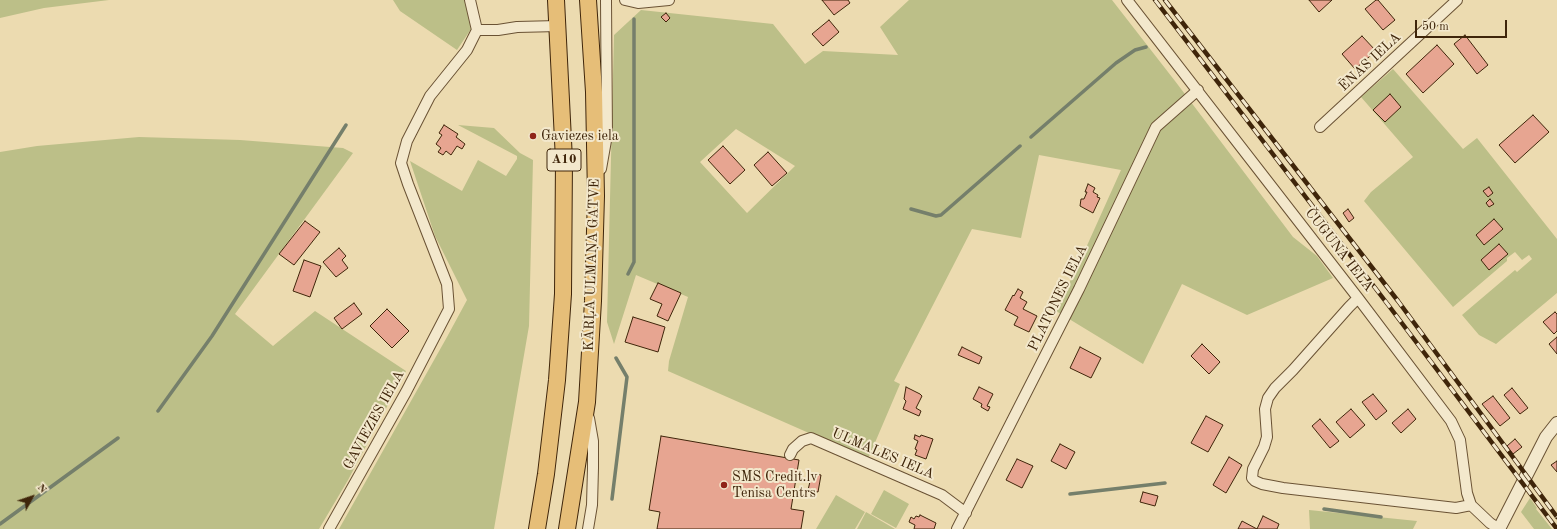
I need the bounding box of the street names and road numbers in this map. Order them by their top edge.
street label: ĒNAS IELA [1336,29,1404,95]
road number: A10 [547,149,581,171]
street label: KĀRĻA ULMAŅA GATVE [581,178,603,352]
street label: ČUGUNA IELA [1301,205,1377,295]
street label: PLATONES IELA [1025,242,1091,354]
street label: GAVIEZES IELA [340,368,408,472]
street label: ULMALES IELA [829,425,937,483]

